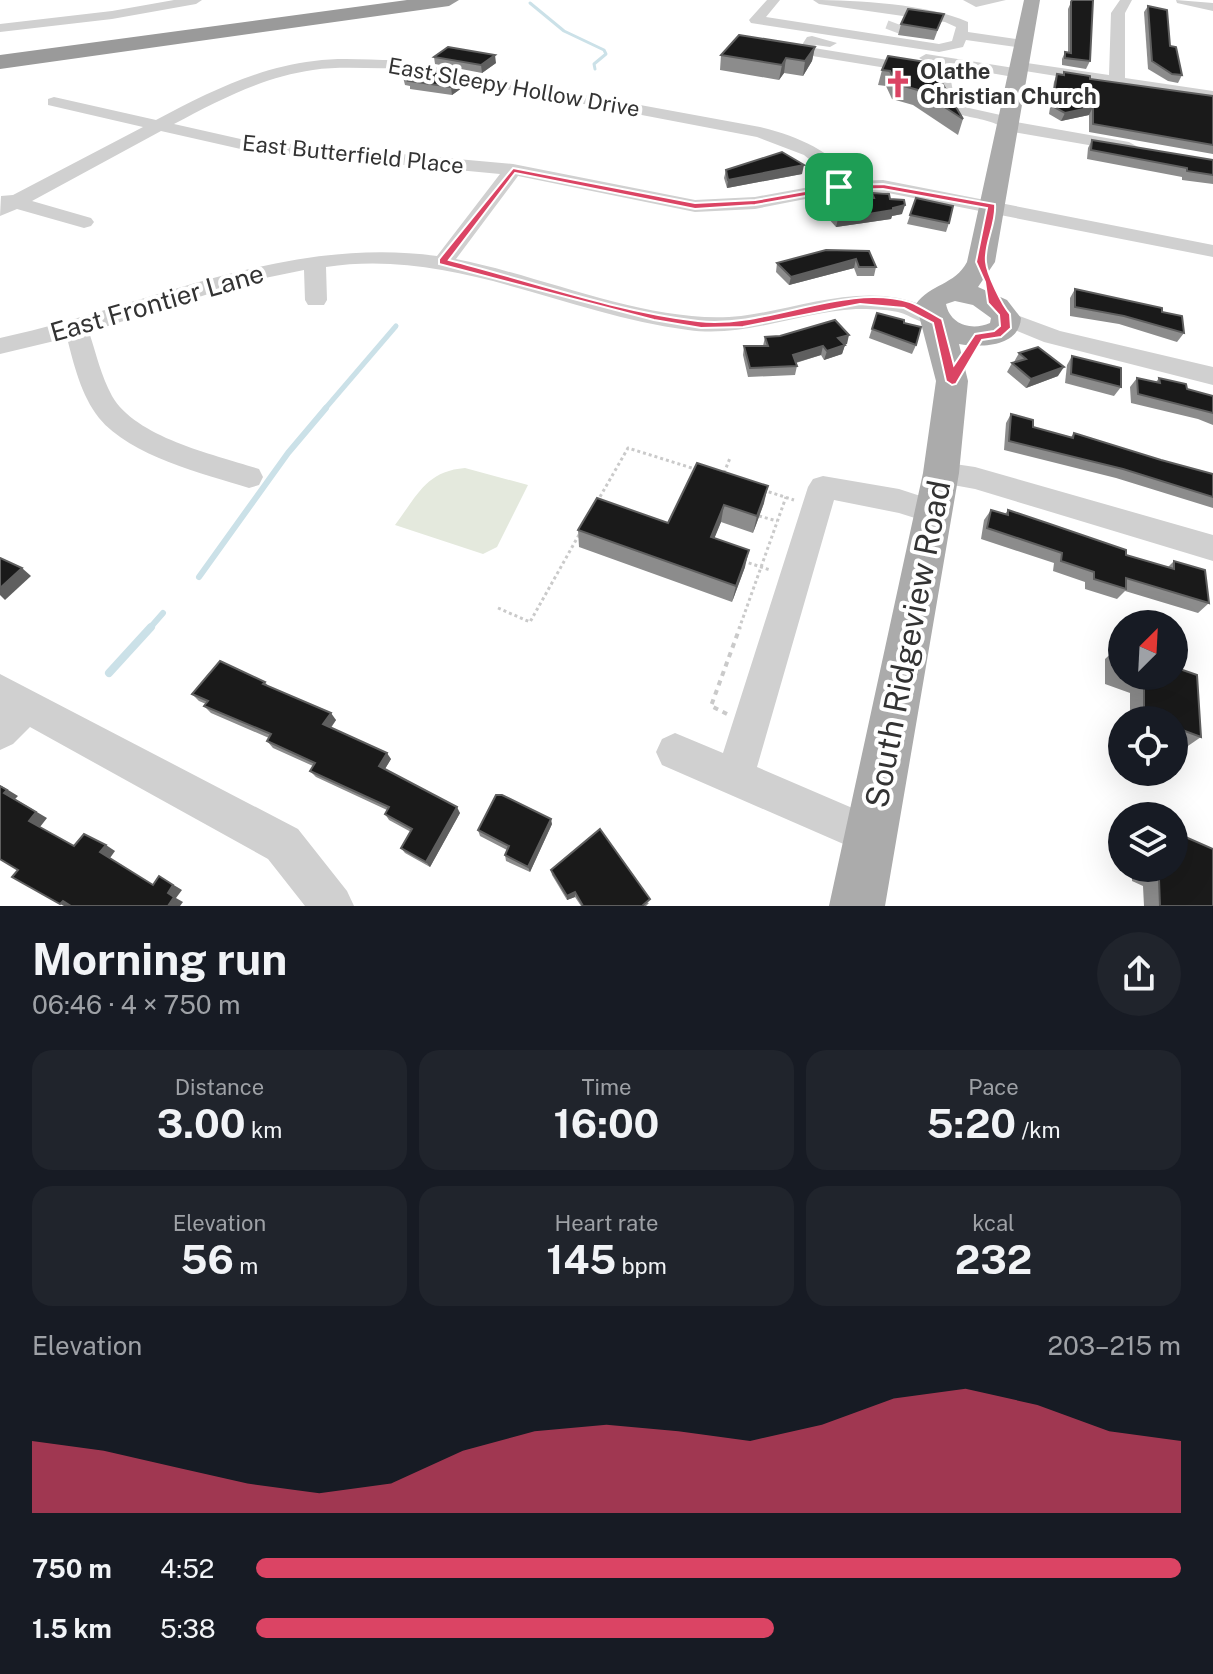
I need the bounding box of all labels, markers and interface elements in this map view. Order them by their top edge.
street label: East Sleepy Hollow Drive [386,52,642,122]
place label: Olathe Christian Church [920,58,1097,109]
church icon: Olathe Christian Church [883,69,913,99]
street label: East Butterfield Place [241,129,465,179]
pin [805,153,873,221]
icon: arrive [817,165,861,209]
street label: East Frontier Lane [47,257,267,348]
street label: South Ridgeview Road [858,477,957,811]
north arrow [1108,610,1188,690]
map controls [1108,610,1188,882]
button: locate [1108,706,1188,786]
button: layers [1108,802,1188,882]
button: share [1097,932,1181,1016]
text: Morning run [32,933,287,985]
text: 06:46 · 4 × 750 m [32,989,241,1020]
text: Distance [175,1074,264,1100]
text: Time [581,1074,632,1100]
text: Pace [968,1074,1019,1100]
text: 3.00 [157,1100,246,1147]
text: 16:00 [554,1100,659,1147]
text: 5:20 [926,1100,1016,1147]
text: km [246,1117,282,1143]
text: /km [1016,1117,1061,1143]
text: Elevation [173,1210,266,1236]
text: Heart rate [555,1210,659,1236]
text: kcal [972,1210,1015,1236]
text: 56 [181,1236,234,1283]
text: 145 [546,1236,616,1283]
text: 232 [955,1236,1032,1283]
text: m [234,1253,258,1279]
text: bpm [616,1253,667,1279]
text: Elevation [32,1330,142,1361]
text: 203–215 m [1047,1330,1181,1361]
text: 750 m [32,1553,112,1584]
text: 4:52 [160,1553,214,1584]
text: 1.5 km [32,1613,112,1644]
text: 5:38 [160,1613,216,1644]

